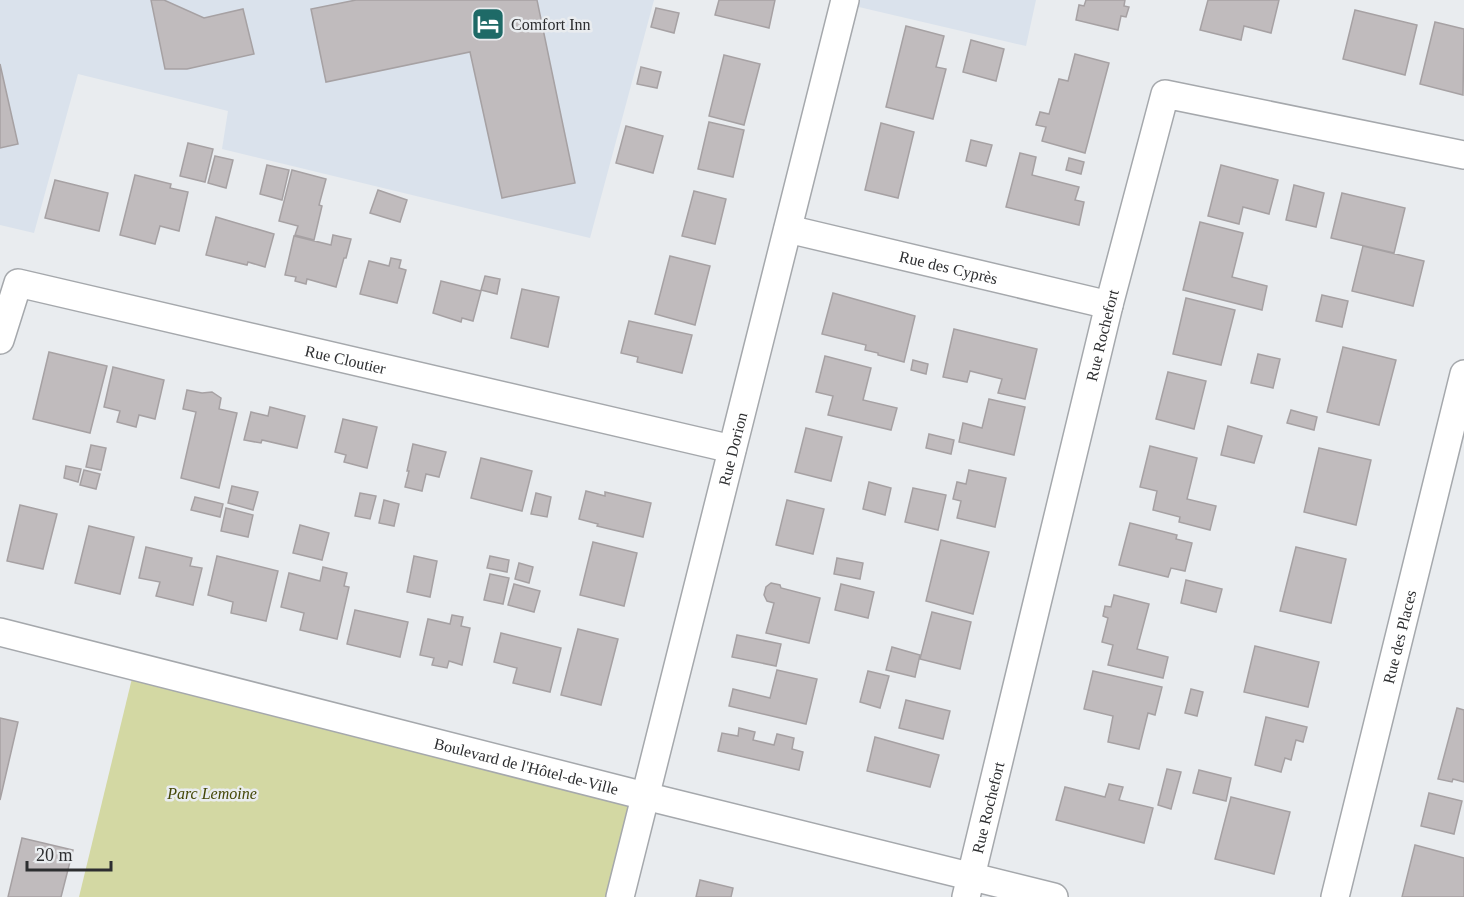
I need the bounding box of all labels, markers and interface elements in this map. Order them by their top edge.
hotel icon: Comfort Inn [470,6,506,42]
place label: Comfort Inn [511,16,591,33]
street label: Rue des Cyprès [898,248,999,287]
street label: Rue Rochefort [1083,287,1122,383]
street label: Rue Cloutier [303,342,388,377]
street label: Rue Dorion [716,411,750,488]
street label: Rue des Places [1380,588,1419,686]
street label: Boulevard de l'Hôtel-de-Ville [432,735,620,798]
street label: Rue Rochefort [969,760,1007,855]
park label: Parc Lemoine [166,785,257,802]
scale bar [27,834,111,872]
text: 20 m [36,845,73,865]

